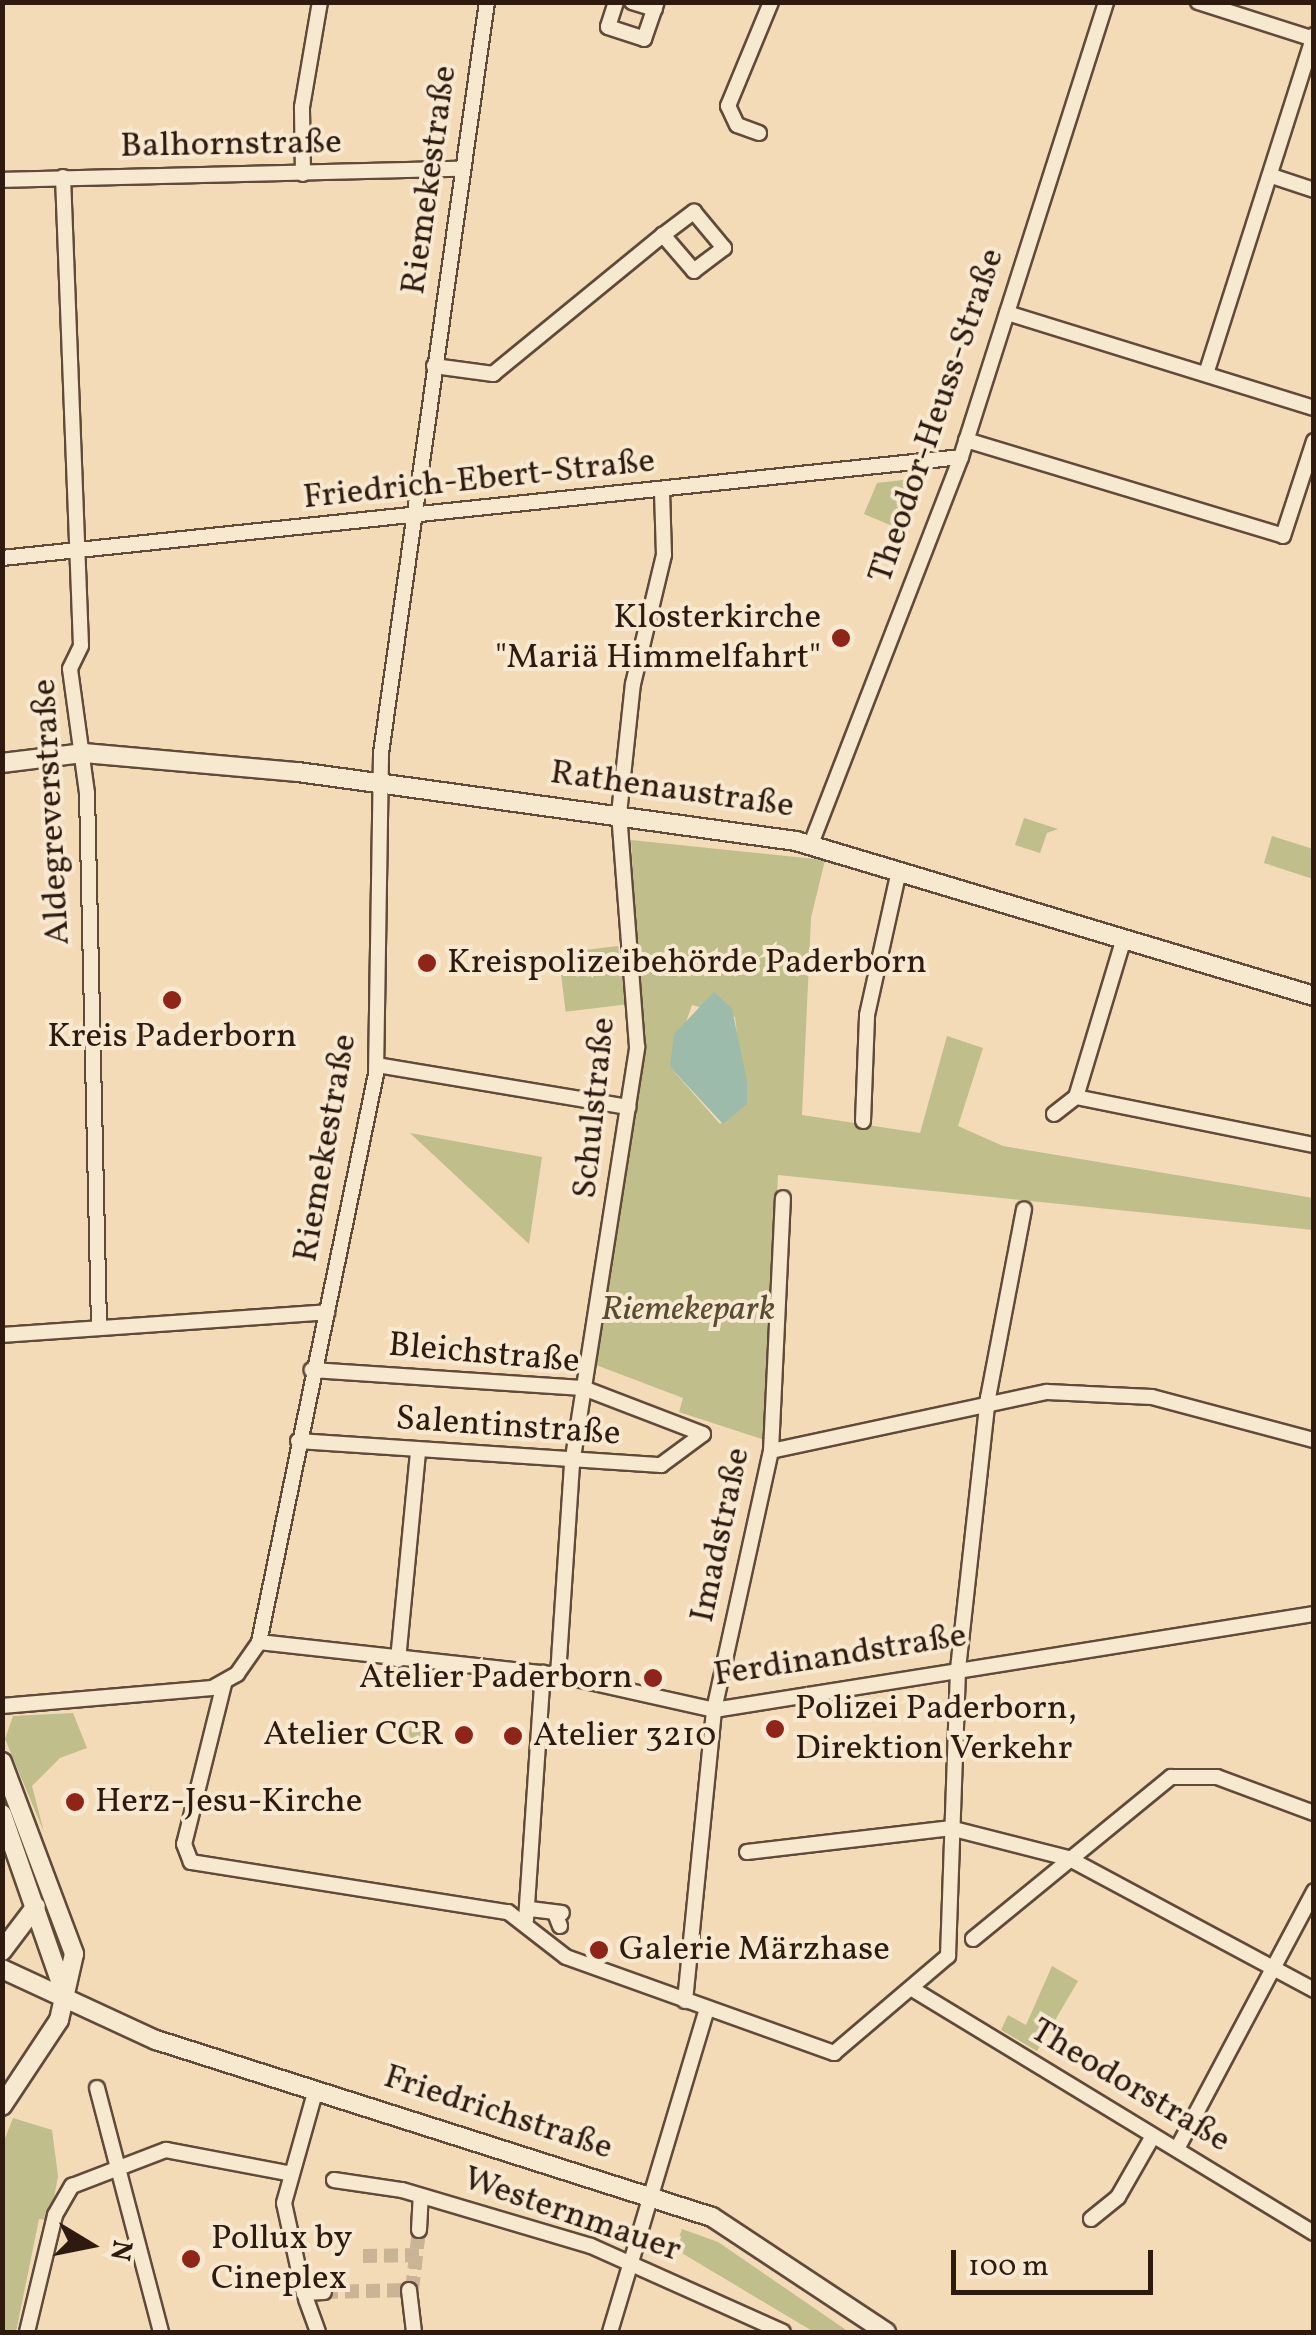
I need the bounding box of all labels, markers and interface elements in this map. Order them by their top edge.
street label: Riemekestraße [393,63,467,297]
street label: Balhornstraße [120,122,342,168]
street label: Theodor-Heuss-Straße [860,243,1014,589]
street label: Friedrich-Ebert-Straße [301,441,657,519]
place label: Klosterkirche "Mariä Himmelfahrt" [495,597,821,679]
marker: Klosterkirche "Mariä Himmelfahrt" [830,627,852,649]
street label: Aldegreverstraße [24,678,80,946]
street label: Rathenaustraße [548,752,796,828]
place label: Kreispolizeibehörde Paderborn [447,942,927,984]
marker: Kreispolizeibehörde Paderborn [416,952,438,974]
marker: Kreis Paderborn [161,989,183,1011]
street label: Schulstraße [565,1015,625,1201]
place label: Kreis Paderborn [47,1016,297,1058]
street label: Riemekestraße [285,1031,367,1265]
park label: Riemekepark [601,1289,775,1331]
street label: Bleichstraße [387,1325,581,1383]
street label: Salentinstraße [394,1398,622,1456]
street label: Imadstraße [682,1444,760,1626]
street label: Ferdinandstraße [711,1615,969,1697]
place label: Atelier Paderborn [359,1657,633,1699]
marker: Atelier Paderborn [642,1667,664,1689]
place label: Polizei Paderborn, Direktion Verkehr [795,1688,1077,1770]
place label: Atelier CCR [263,1714,444,1756]
place label: Atelier 3210 [533,1715,716,1757]
marker: Polizei Paderborn, Direktion Verkehr [764,1718,786,1740]
marker: Atelier CCR [453,1724,475,1746]
marker: Atelier 3210 [502,1725,524,1747]
place label: Herz-Jesu-Kirche [95,1781,362,1823]
marker: Herz-Jesu-Kirche [64,1791,86,1813]
place label: Galerie Märzhase [619,1929,890,1971]
marker: Galerie Märzhase [588,1939,610,1961]
street label: Theodorstraße [1022,2010,1238,2162]
street label: Friedrichstraße [378,2056,618,2170]
street label: Westernmauer [458,2158,686,2272]
north arrow [40,2195,140,2295]
place label: Pollux by Cineplex [211,2218,353,2300]
scale bar [956,2230,1158,2292]
text: N [99,2237,141,2264]
text: 100 m [968,2246,1049,2288]
marker: Pollux by Cineplex [180,2248,202,2270]

